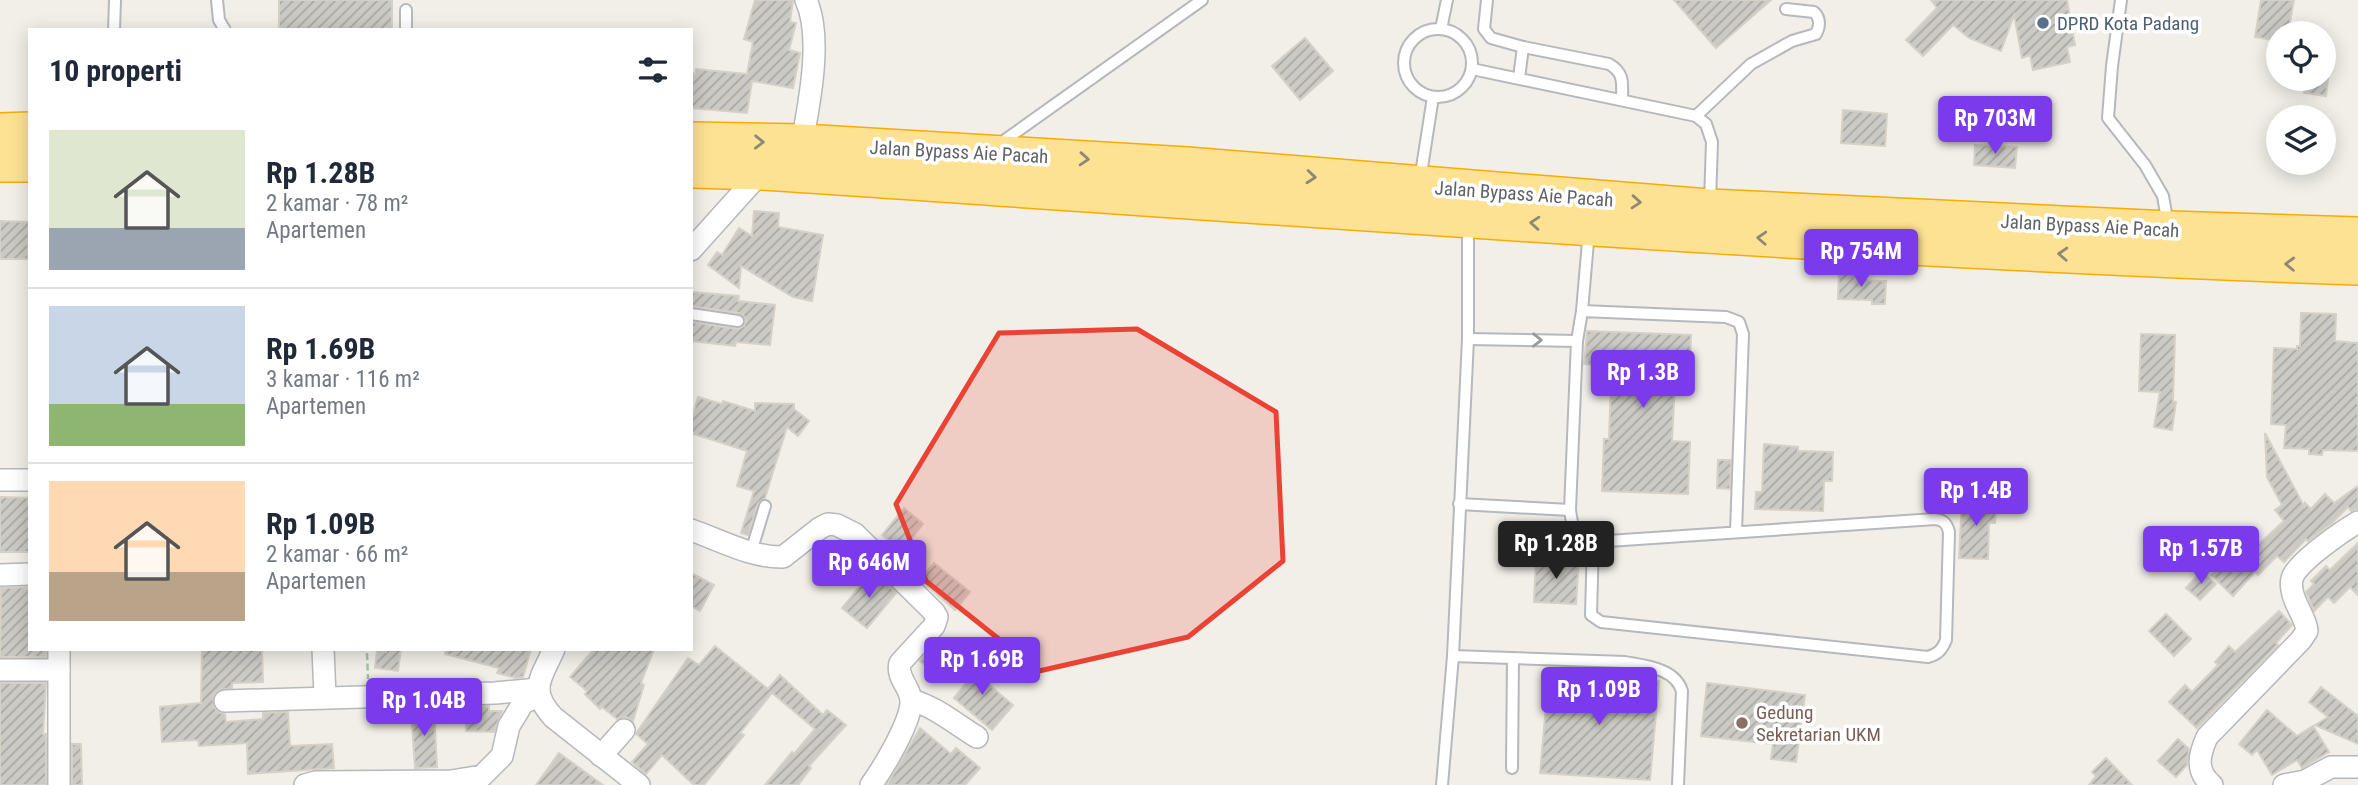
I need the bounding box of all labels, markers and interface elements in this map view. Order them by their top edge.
place label: DPRD Kota Padang [2057,12,2199,35]
marker: DPRD Kota Padang [2035,15,2051,31]
map controls [2266,21,2336,175]
button: locate [2266,21,2336,91]
icon: filters [634,51,672,89]
text: 10 properti [49,53,182,88]
pin: Rp 703M [1930,96,2060,156]
text: Rp 703M [1954,105,2036,132]
button: layers [2266,105,2336,175]
one-way arrow [755,134,765,150]
street label: Jalan Bypass Aie Pacah [869,136,1049,168]
one-way arrow [1079,152,1090,167]
text: Rp 1.28B [266,155,375,190]
icon: home [105,158,189,242]
one-way arrow [1306,169,1317,184]
street label: Jalan Bypass Aie Pacah [1434,176,1614,212]
text: 2 kamar · 78 m² [266,190,408,217]
one-way arrow [1631,194,1642,209]
street label: Jalan Bypass Aie Pacah [2000,210,2180,242]
one-way arrow [1529,216,1540,231]
text: Apartemen [266,217,366,244]
pin: Rp 754M [1796,230,1926,289]
one-way arrow [1756,231,1767,246]
text: Rp 754M [1820,238,1902,265]
one-way arrow [2057,247,2068,262]
one-way arrow [2284,256,2295,272]
text: Rp 1.69B [266,331,375,366]
one-way arrow [1532,333,1543,348]
icon: home [105,334,189,418]
pin: Rp 1.3B [1578,350,1708,410]
text: Rp 1.3B [1607,359,1679,386]
text: 3 kamar · 116 m² [266,366,420,393]
text: Apartemen [266,393,366,420]
pin: Rp 1.4B [1911,468,2041,528]
text: Rp 1.4B [1940,477,2012,504]
text: Rp 1.09B [266,506,375,541]
icon: home [105,509,189,593]
pin: Rp 1.28B [1484,522,1628,581]
pin: Rp 1.57B [2129,526,2273,586]
text: Rp 1.28B [1514,530,1598,557]
text: Rp 1.57B [2159,535,2243,562]
pin: Rp 646M [804,540,934,600]
text: 2 kamar · 66 m² [266,541,408,568]
text: Rp 646M [828,549,910,576]
text: Apartemen [266,568,366,595]
pin: Rp 1.69B [910,638,1054,697]
text: Rp 1.69B [940,646,1024,673]
pin: Rp 1.09B [1527,668,1671,727]
text: Rp 1.09B [1557,676,1641,703]
pin: Rp 1.04B [352,678,496,738]
text: Rp 1.04B [382,687,466,714]
place label: Gedung Sekretarian UKM [1756,701,1881,746]
marker: Gedung Sekretarian UKM [1734,715,1750,731]

